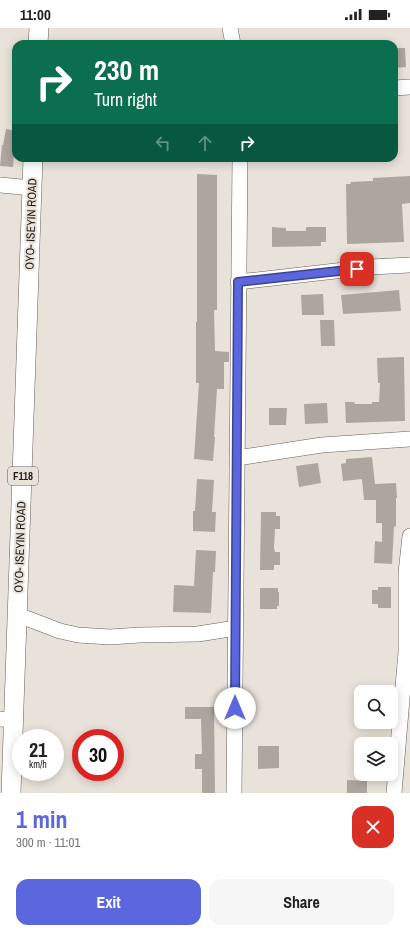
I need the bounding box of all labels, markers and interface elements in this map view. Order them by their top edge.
text: 11:00 [20,4,51,25]
text: 230 m [94,51,159,89]
icon: right [28,56,80,108]
text: Turn right [94,87,157,112]
icon: left [152,132,174,154]
icon: ahead [194,132,216,154]
icon: right [236,132,258,154]
street label: OYO- ISEYIN ROAD [21,178,41,270]
pin [340,252,374,286]
icon: arrive [346,258,368,280]
road number: F118 [8,467,38,485]
street label: OYO- ISEYIN ROAD [10,501,30,593]
map controls [354,685,398,781]
button: search [354,685,398,729]
position arrow [214,687,256,729]
speed limit sign: 30 [72,729,124,781]
text: 21 [29,736,47,763]
button: layers [354,737,398,781]
text: km/h [29,758,47,771]
text: 1 min [16,803,67,835]
button: close [352,806,394,848]
text: 300 m · 11:01 [16,834,80,851]
button: Exit [16,879,201,925]
button: Share [209,879,394,925]

